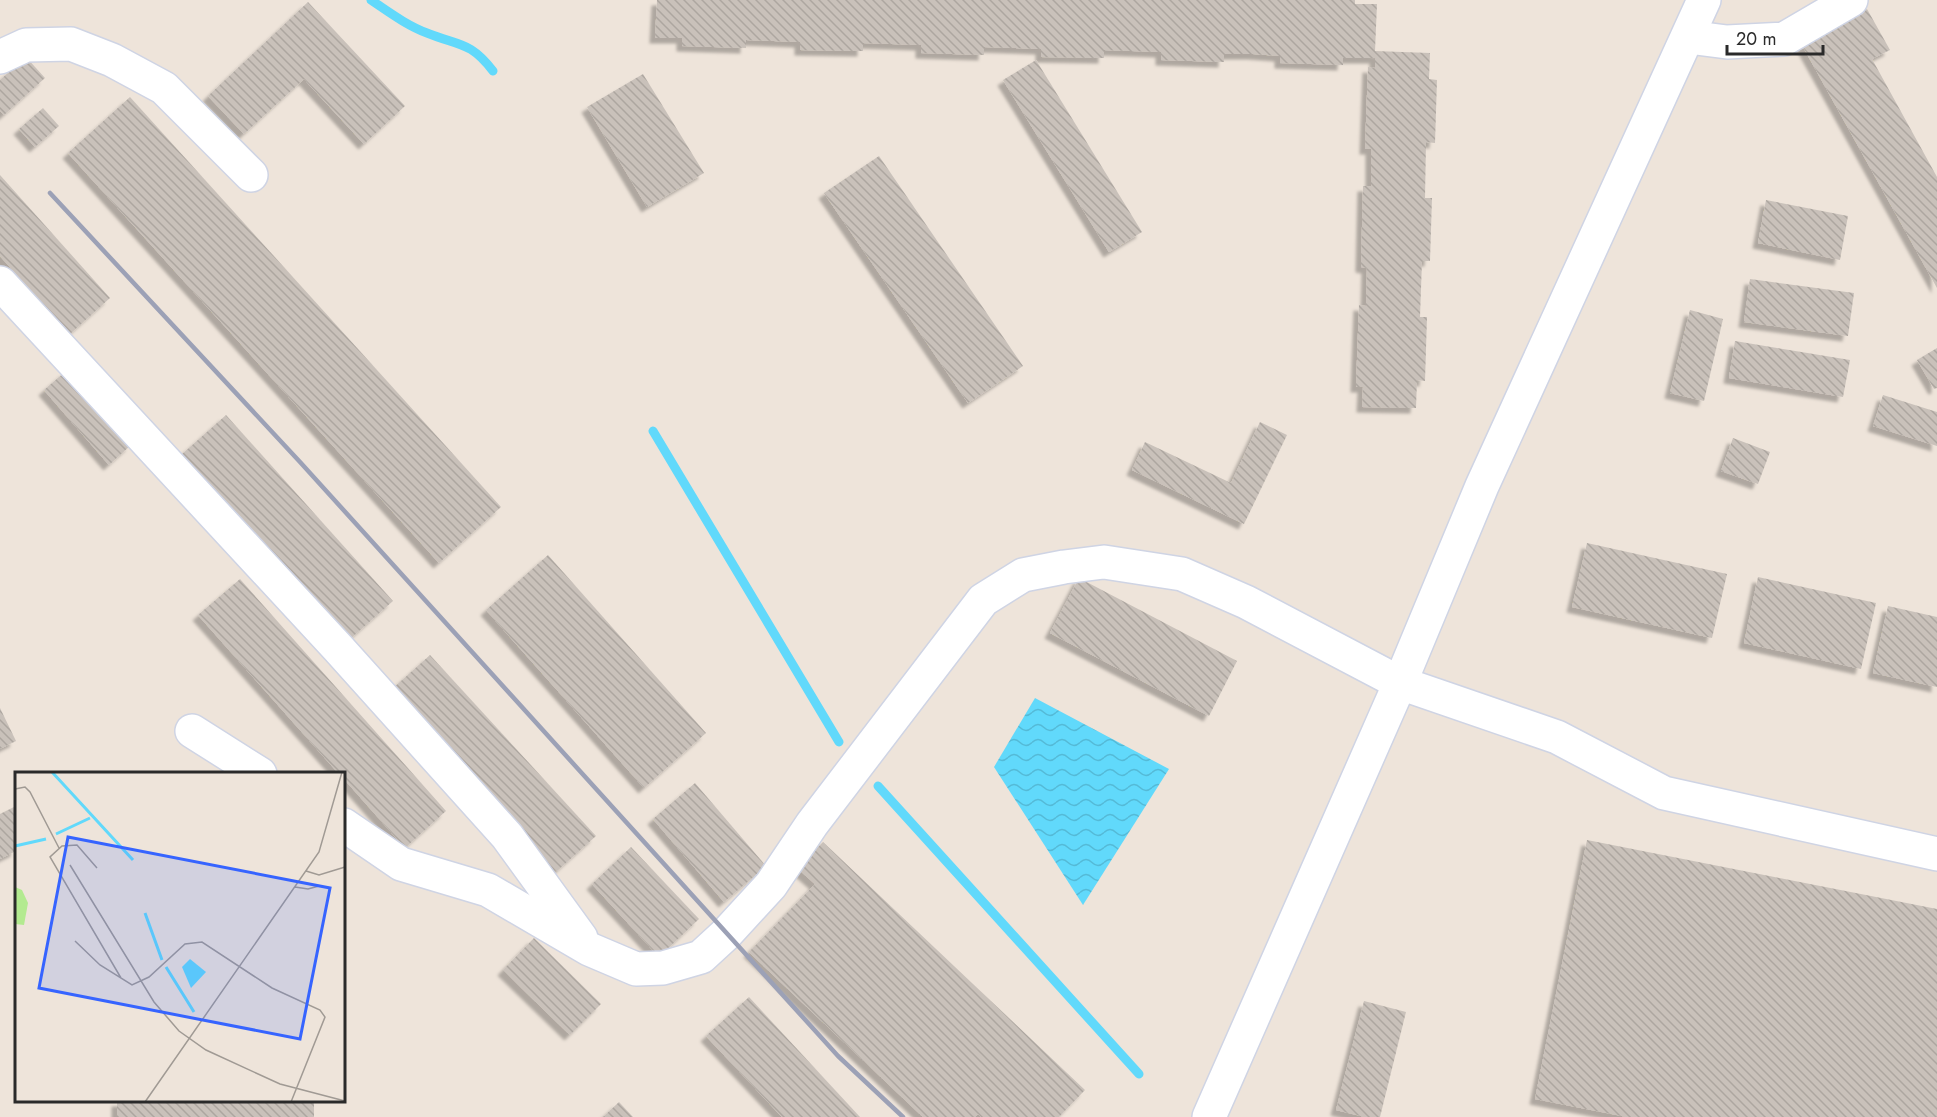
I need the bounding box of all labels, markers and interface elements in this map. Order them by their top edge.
scale bar [1727,18,1823,56]
text: 20 m [1736,26,1776,52]
inset map [15,772,345,1102]

